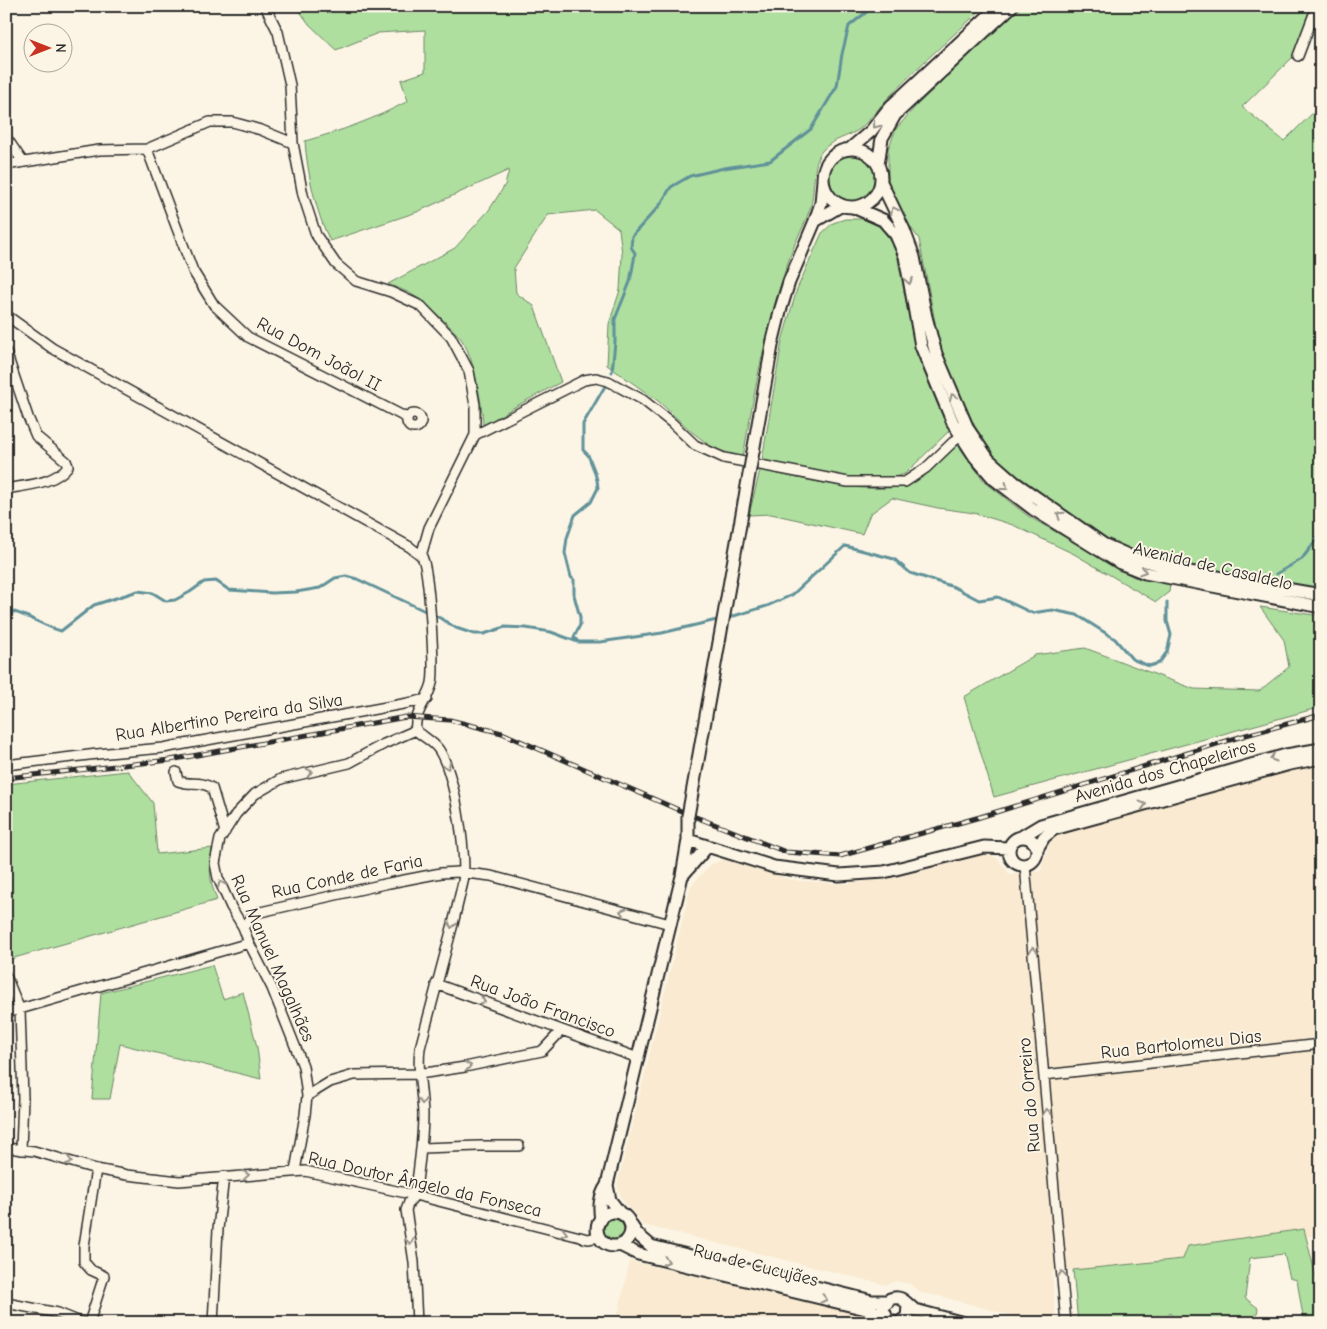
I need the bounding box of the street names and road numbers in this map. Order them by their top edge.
street label: Rua Dom Joãol II [253,313,384,396]
street label: Avenida de Casaldelo [1131,538,1295,595]
street label: Rua Albertino Pereira da Silva [114,689,344,746]
street label: Avenida dos Chapeleiros [1072,736,1258,807]
street label: Rua Conde de Faria [270,850,425,903]
street label: Rua Manuel Magalhães [226,872,319,1045]
street label: Rua João Francisco [468,971,618,1042]
street label: Rua Bartolomeu Dias [1100,1026,1263,1063]
street label: Rua do Orreiro [1014,1037,1045,1153]
street label: Rua Doutor Ângelo da Fonseca [306,1146,544,1222]
street label: Rua de Cucujães [691,1240,821,1291]

